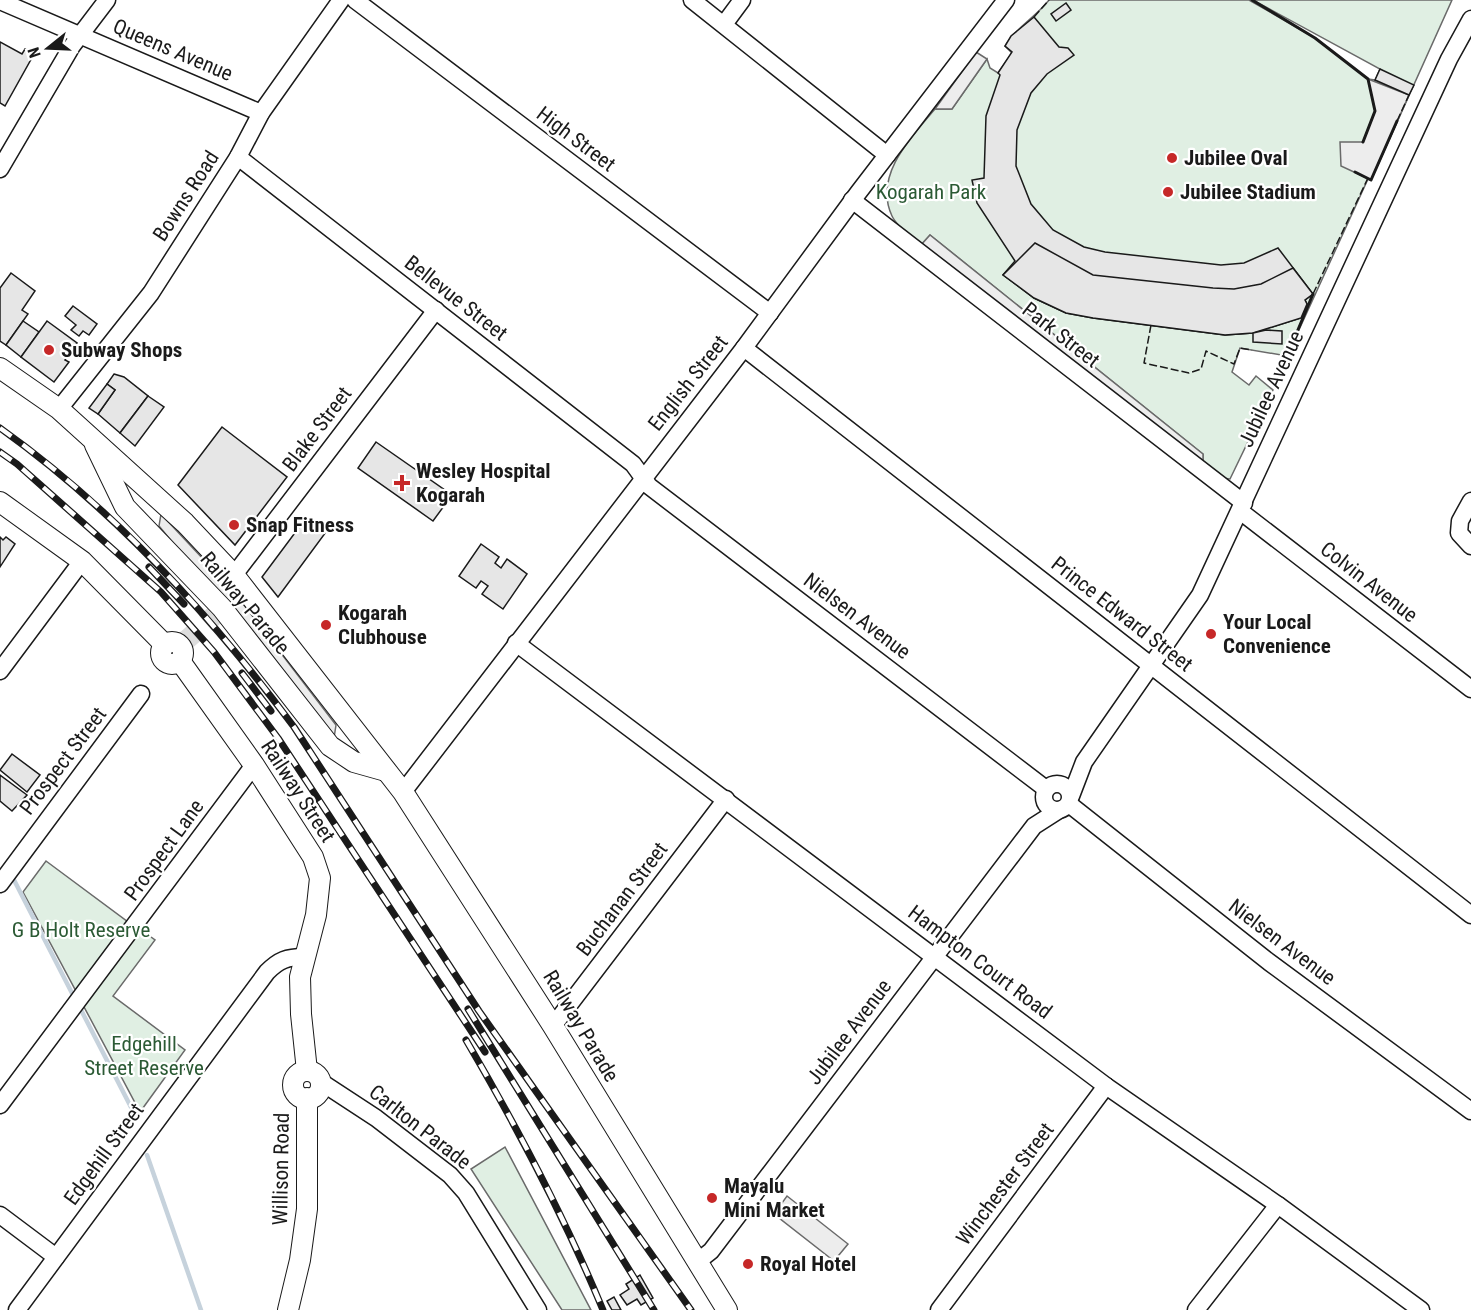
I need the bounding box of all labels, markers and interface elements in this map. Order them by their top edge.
street label: Queens Avenue [110,14,237,86]
north arrow [18,18,78,78]
text: N [24,45,45,60]
street label: High Street [532,102,620,176]
place label: Jubilee Oval [1184,146,1288,170]
street label: Bowns Road [148,147,224,245]
marker: Jubilee Oval [1165,151,1179,165]
park label: Kogarah Park [876,180,987,204]
place label: Jubilee Stadium [1180,180,1316,204]
marker: Jubilee Stadium [1161,185,1175,199]
street label: Bellevue Street [400,250,512,346]
street label: Park Street [1018,297,1104,373]
street label: Jubilee Avenue [1234,327,1308,451]
street label: English Street [643,331,733,435]
place label: Subway Shops [61,338,182,362]
marker: Subway Shops [42,343,56,357]
street label: Blake Street [277,382,357,476]
place label: Wesley Hospital Kogarah [416,459,551,507]
marker: Wesley Hospital Kogarah [393,474,411,492]
place label: Snap Fitness [246,513,354,537]
marker: Snap Fitness [227,518,241,532]
street label: Colvin Avenue [1316,537,1422,627]
street label: Railway Parade [195,547,295,659]
street label: Prince Edward Street [1047,551,1197,677]
street label: Nielsen Avenue [799,568,915,664]
place label: Kogarah Clubhouse [338,601,427,649]
place label: Your Local Convenience [1223,610,1331,658]
marker: Kogarah Clubhouse [319,618,333,632]
marker: Your Local Convenience [1204,627,1218,641]
street label: Prospect Street [15,703,111,819]
street label: Railway Street [256,735,340,847]
street label: Prospect Lane [119,795,209,905]
street label: Buchanan Street [572,837,672,961]
street label: Nielsen Avenue [1224,894,1340,990]
street label: Hampton Court Road [903,900,1057,1024]
park label: G B Holt Reserve [12,918,150,942]
street label: Railway Parade [538,966,624,1086]
street label: Jubilee Avenue [802,975,896,1089]
park label: Edgehill Street Reserve [84,1032,204,1080]
street label: Carlton Parade [364,1080,476,1174]
street label: Edgehill Street [59,1099,149,1209]
street label: Willison Road [268,1113,294,1225]
street label: Winchester Street [951,1118,1059,1250]
place label: Mayalu Mini Market [724,1174,825,1222]
marker: Mayalu Mini Market [705,1191,719,1205]
place label: Royal Hotel [760,1252,856,1276]
marker: Royal Hotel [741,1257,755,1271]

